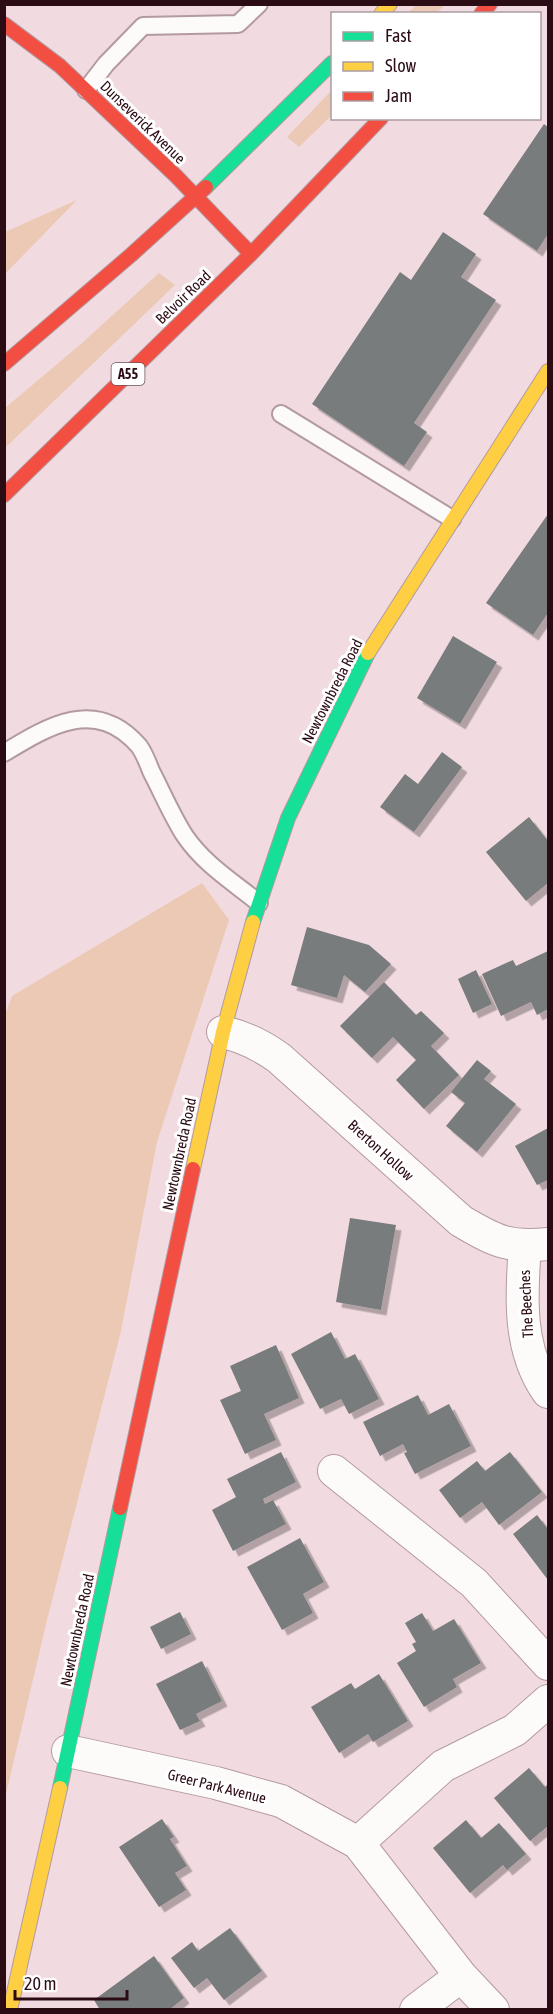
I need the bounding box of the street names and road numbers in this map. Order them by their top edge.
street label: Dunseverick Avenue [97,77,189,167]
street label: Belvoir Road [152,267,214,327]
road number: A55 [112,363,144,385]
street label: Newtownbreda Road [298,636,366,746]
street label: Newtownbreda Road [159,1096,199,1212]
street label: Brerton Hollow [345,1116,417,1184]
street label: The Beeches [516,1270,536,1338]
street label: Newtownbreda Road [57,1572,97,1688]
street label: Greer Park Avenue [166,1766,268,1807]

